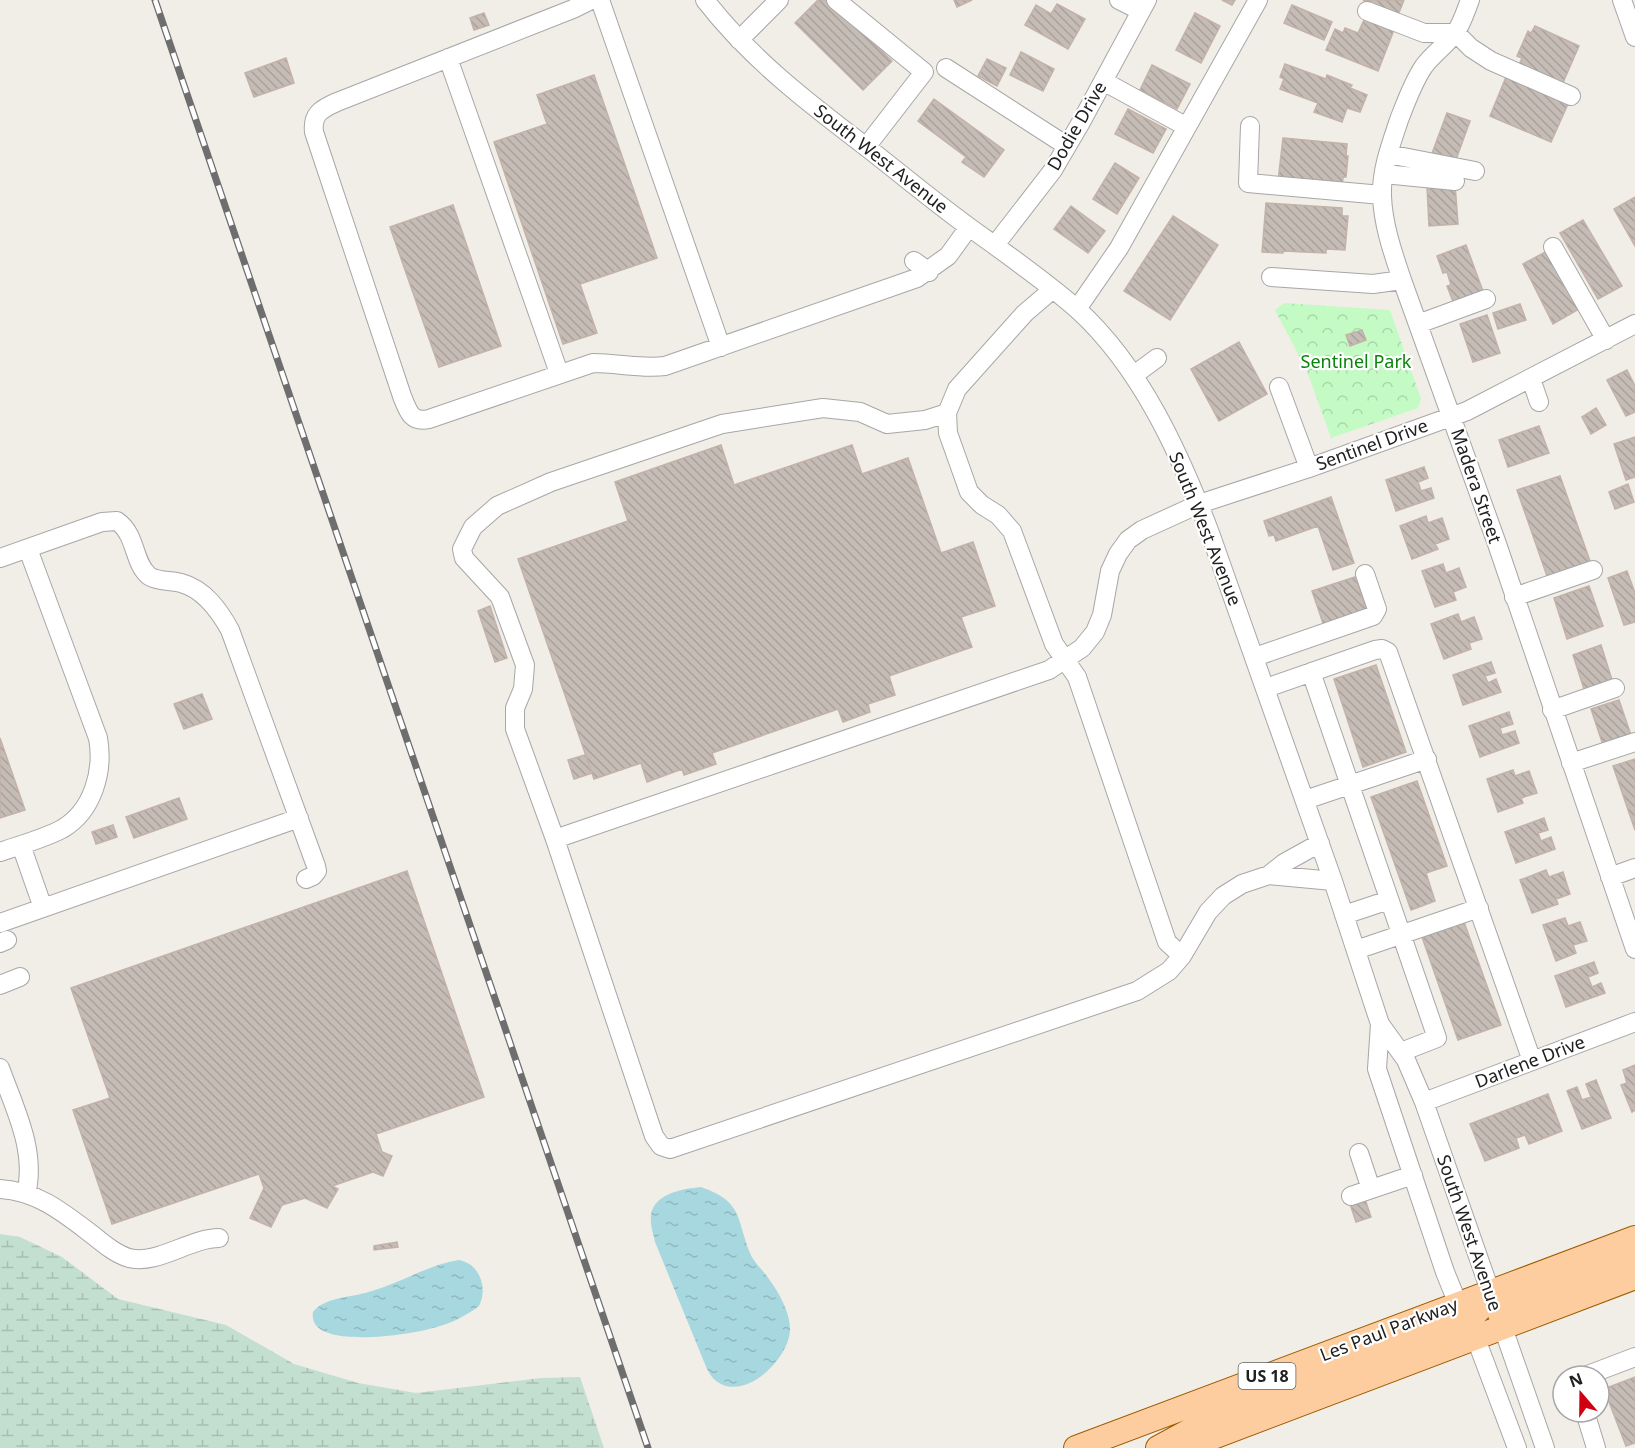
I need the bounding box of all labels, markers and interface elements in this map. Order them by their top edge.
street label: Dodie Drive [1041,77,1111,174]
street label: South West Avenue [810,98,954,218]
park label: Sentinel Park [1301,349,1412,373]
street label: Sentinel Drive [1312,413,1431,475]
street label: Madera Street [1446,425,1508,547]
street label: South West Avenue [1164,448,1248,609]
street label: Darlene Drive [1471,1029,1588,1093]
street label: South West Avenue [1432,1151,1508,1314]
street label: Les Paul Parkway [1316,1291,1462,1366]
road number: US 18 [1238,1363,1296,1389]
north arrow [1551,1364,1611,1424]
text: N [1566,1367,1586,1392]

